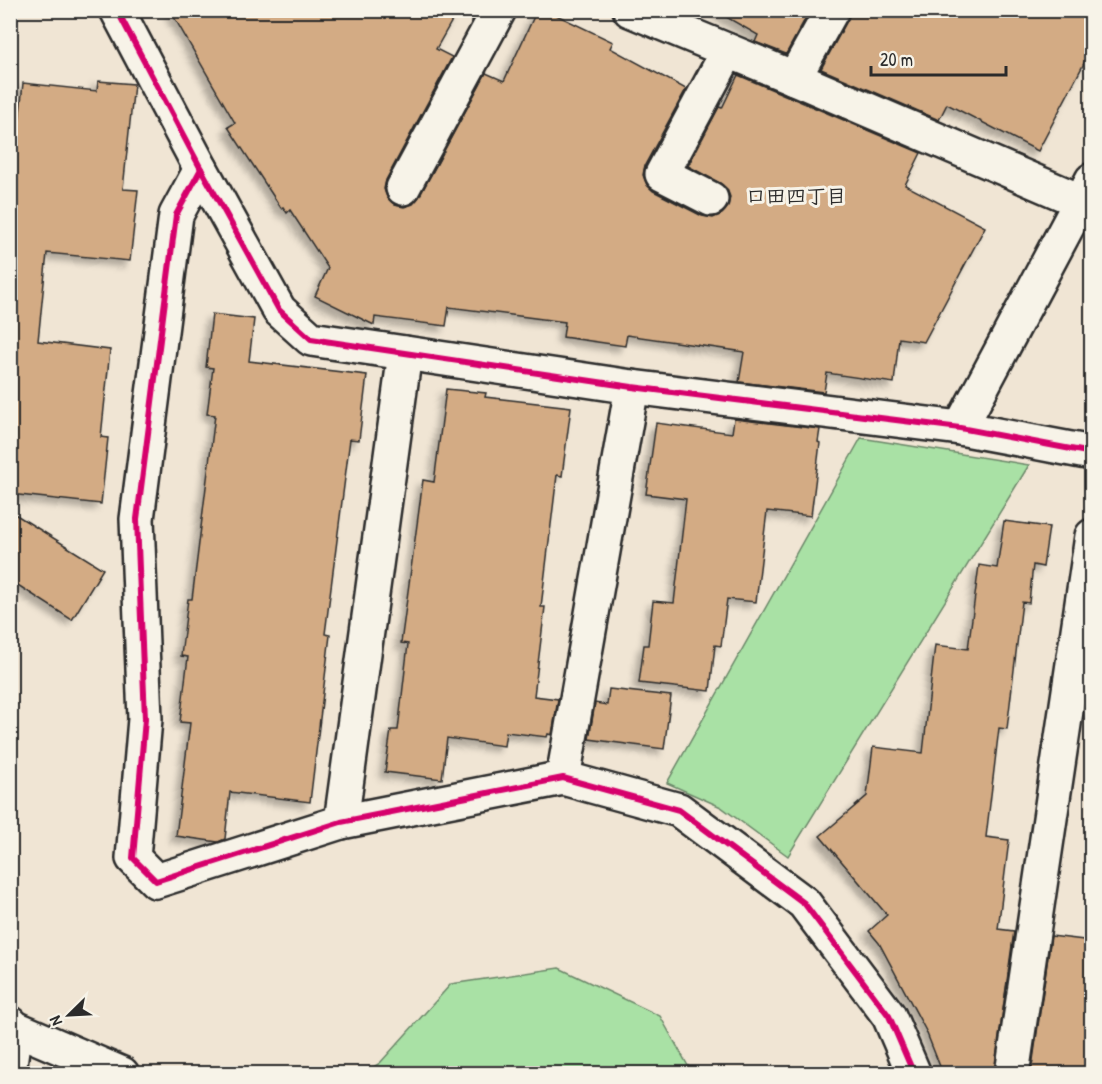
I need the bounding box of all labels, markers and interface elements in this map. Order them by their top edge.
scale bar [871,39,1006,77]
text: 20 m [880,47,913,72]
district label: 口田四丁目 [746,182,846,209]
north arrow [39,985,99,1045]
text: N [43,1012,67,1029]

